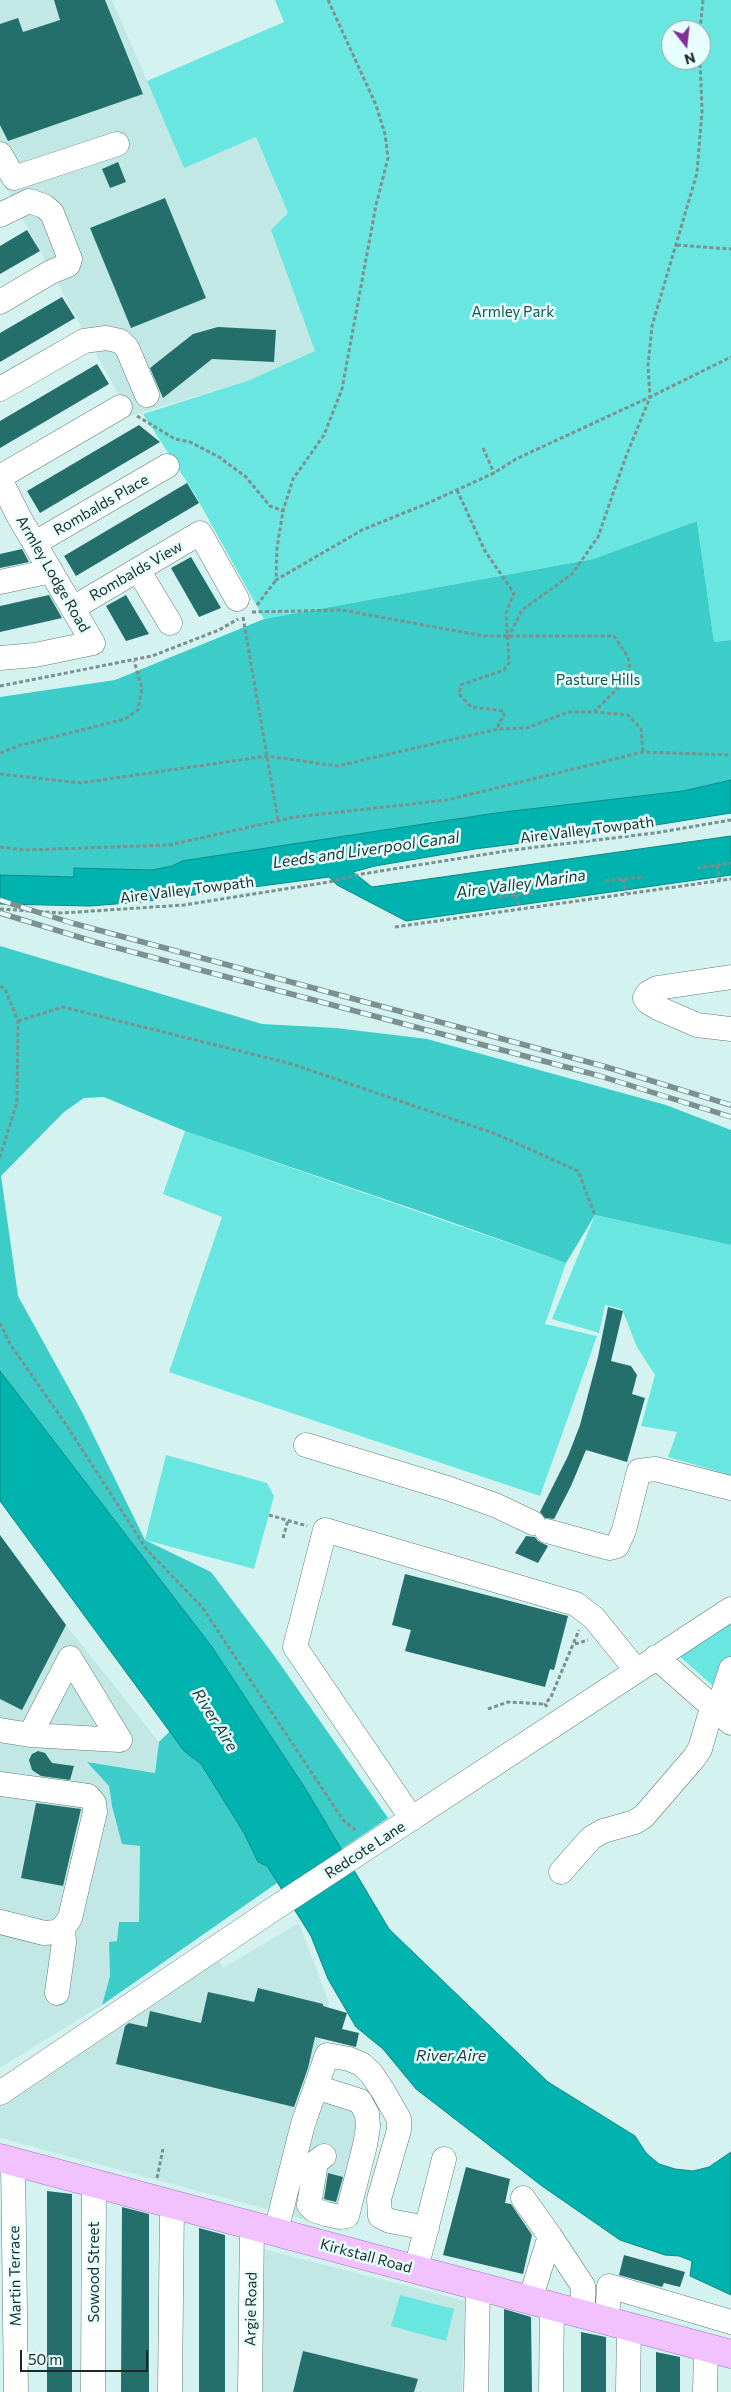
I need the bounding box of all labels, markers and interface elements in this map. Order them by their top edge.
north arrow [661,20,711,70]
text: N [683,49,697,69]
park label: Armley Park [472,303,554,321]
street label: Rombalds Place [50,470,152,540]
street label: Armley Lodge Road [12,513,94,635]
street label: Rombalds View [86,537,186,605]
park label: Pasture Hills [556,671,640,689]
street label: Aire Valley Towpath [519,813,655,847]
water label: Leeds and Liverpool Canal [271,827,461,873]
water label: Aire Valley Marina [455,865,587,903]
street label: Aire Valley Towpath [119,873,255,907]
water label: River Aire [188,1685,242,1755]
street label: Redcote Lane [321,1817,409,1883]
water label: River Aire [416,2046,486,2066]
street label: Sowood Street [85,2221,103,2323]
street label: Martin Terrace [5,2225,25,2327]
street label: Kirkstall Road [318,2235,414,2277]
street label: Argie Road [241,2272,261,2346]
scale bar [22,2340,150,2372]
text: 50 m [28,2350,62,2368]

